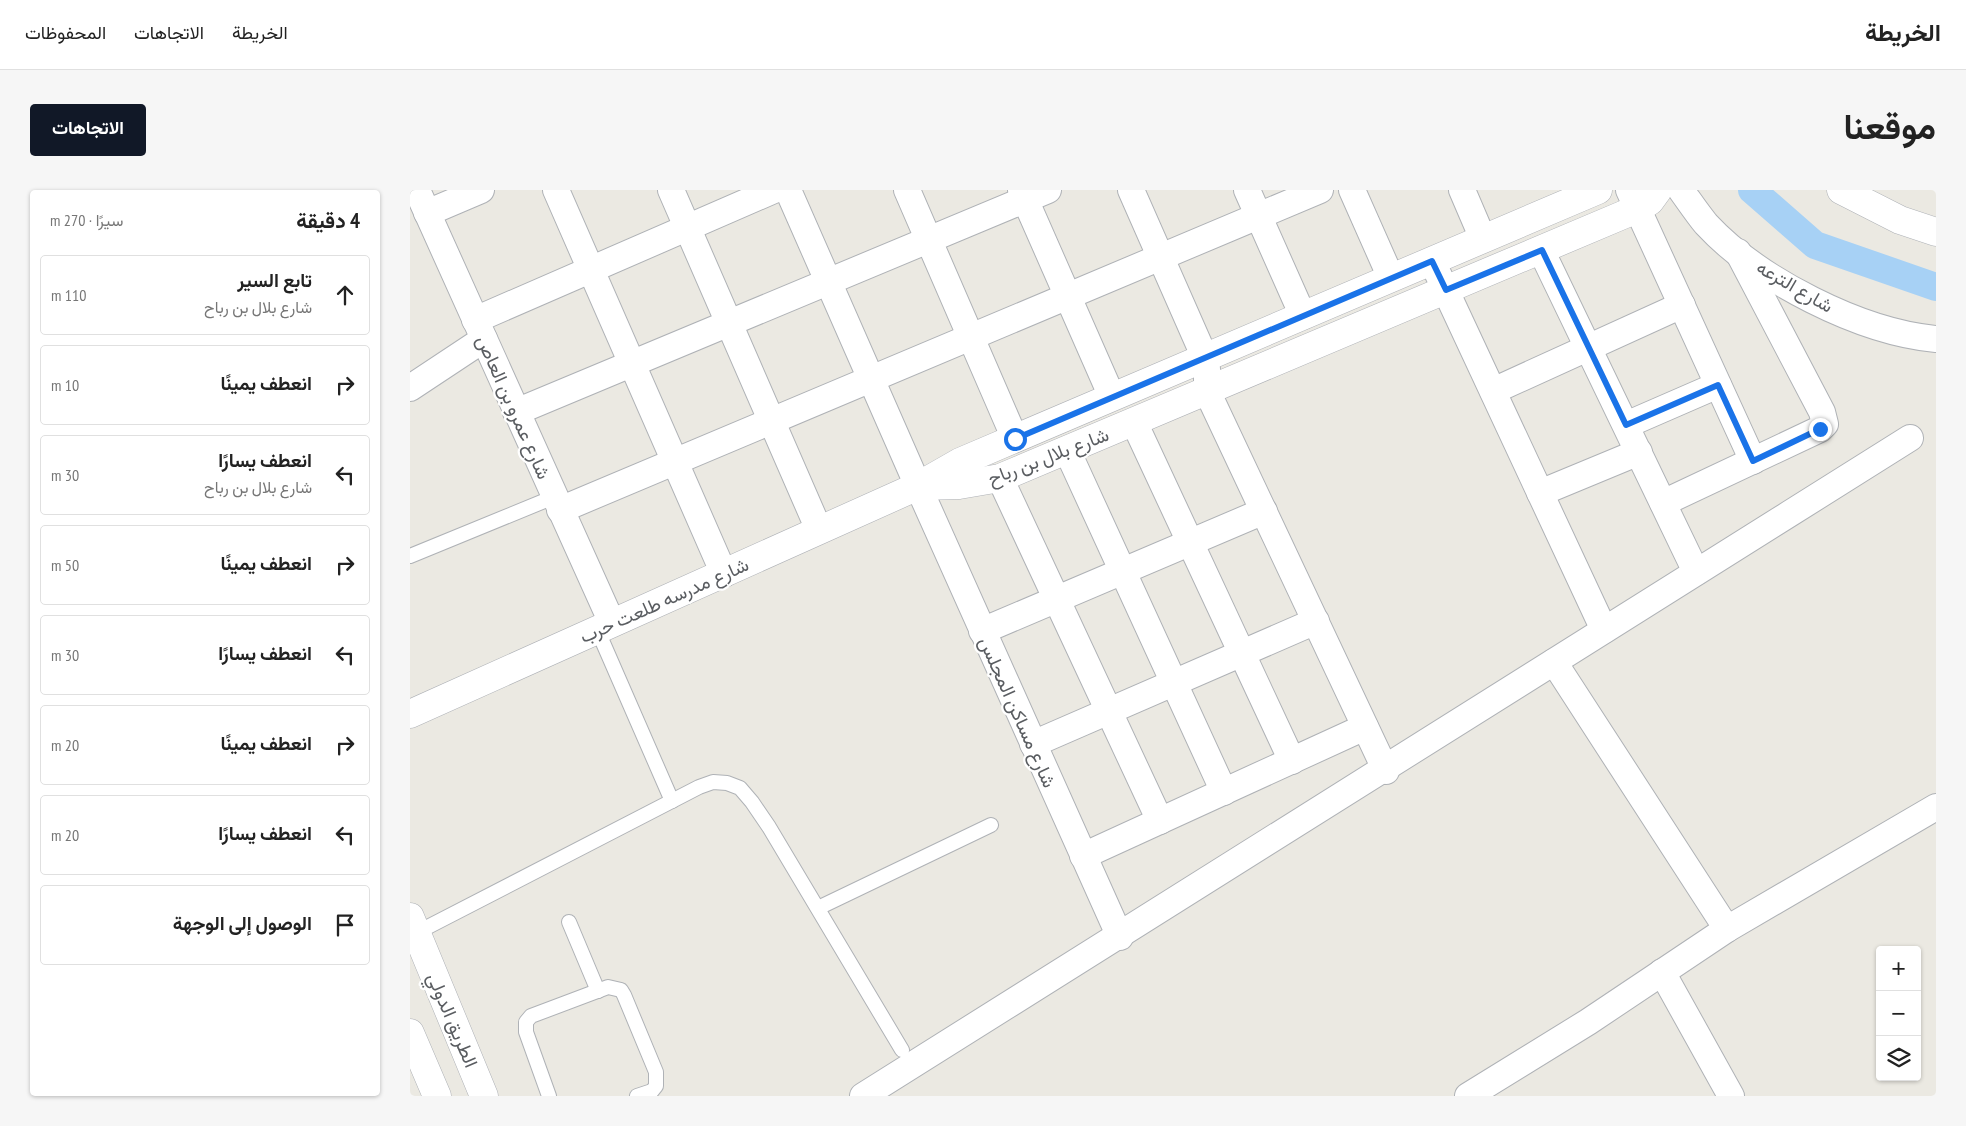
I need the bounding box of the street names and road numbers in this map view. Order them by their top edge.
street label: شارع الترعه [1752,254,1838,318]
street label: شارع عمرو بن العاص [471,331,557,483]
street label: شارع بلال بن رباح [984,422,1112,491]
street label: شارع مدرسه طلعت حرب [576,552,753,649]
street label: شارع مساكن المجلس [973,633,1062,792]
street label: الطريق الدولي [419,969,484,1073]

